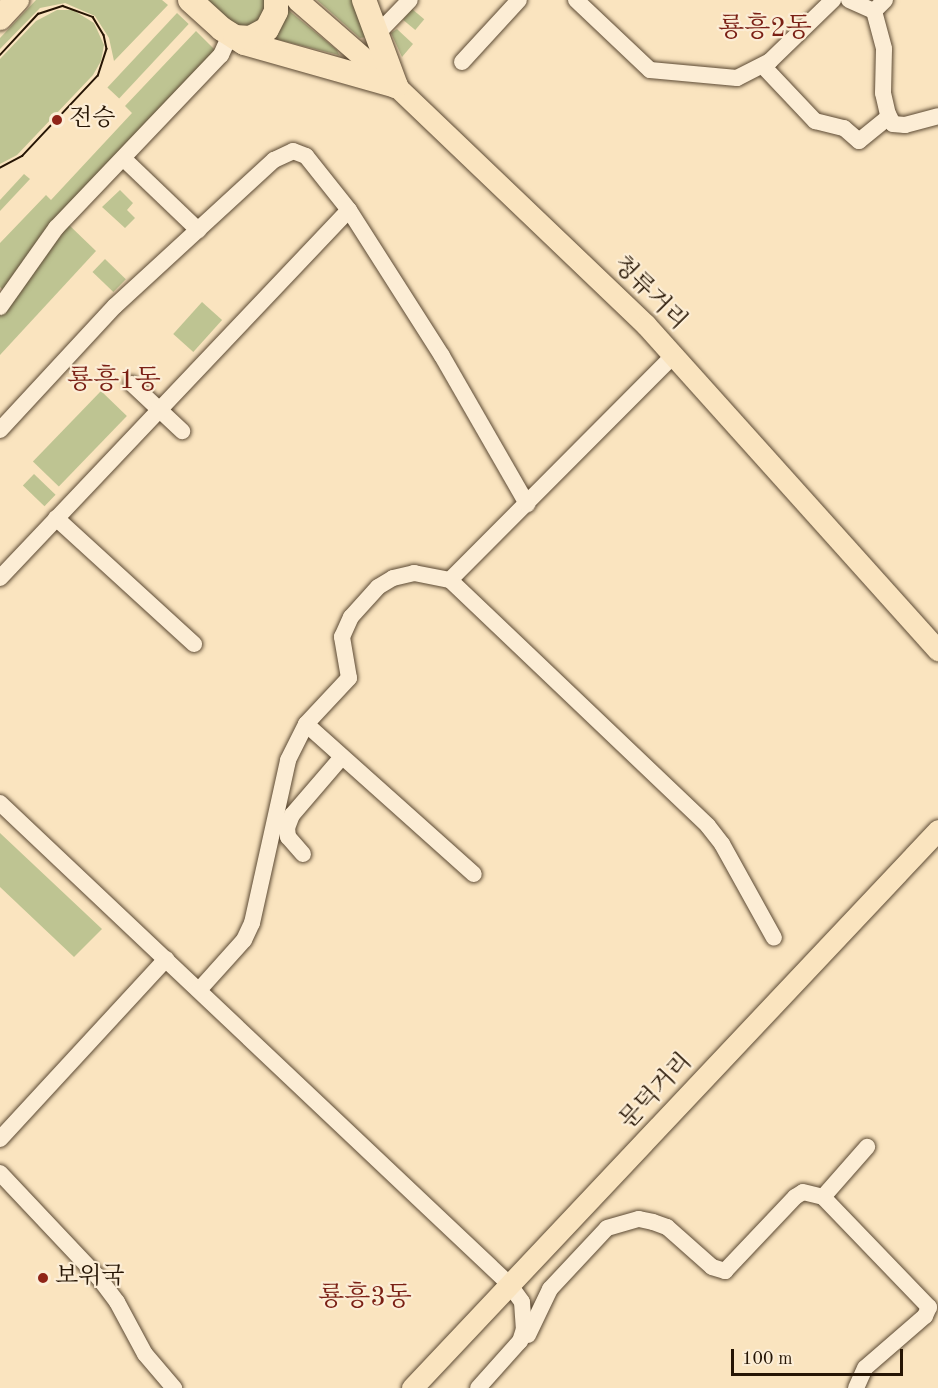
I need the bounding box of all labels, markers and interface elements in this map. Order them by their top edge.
district label: 룡흥2동 [718,13,812,45]
place label: 전승 [69,106,115,134]
marker: 전승 [50,113,64,127]
street label: 청류거리 [606,251,692,337]
district label: 룡흥1동 [67,365,161,397]
street label: 문덕거리 [615,1048,699,1136]
place label: 보위국 [55,1264,125,1292]
marker: 보위국 [36,1271,50,1285]
district label: 룡흥3동 [318,1282,412,1314]
scale bar [734,1337,906,1375]
text: 100 m [742,1350,793,1368]

